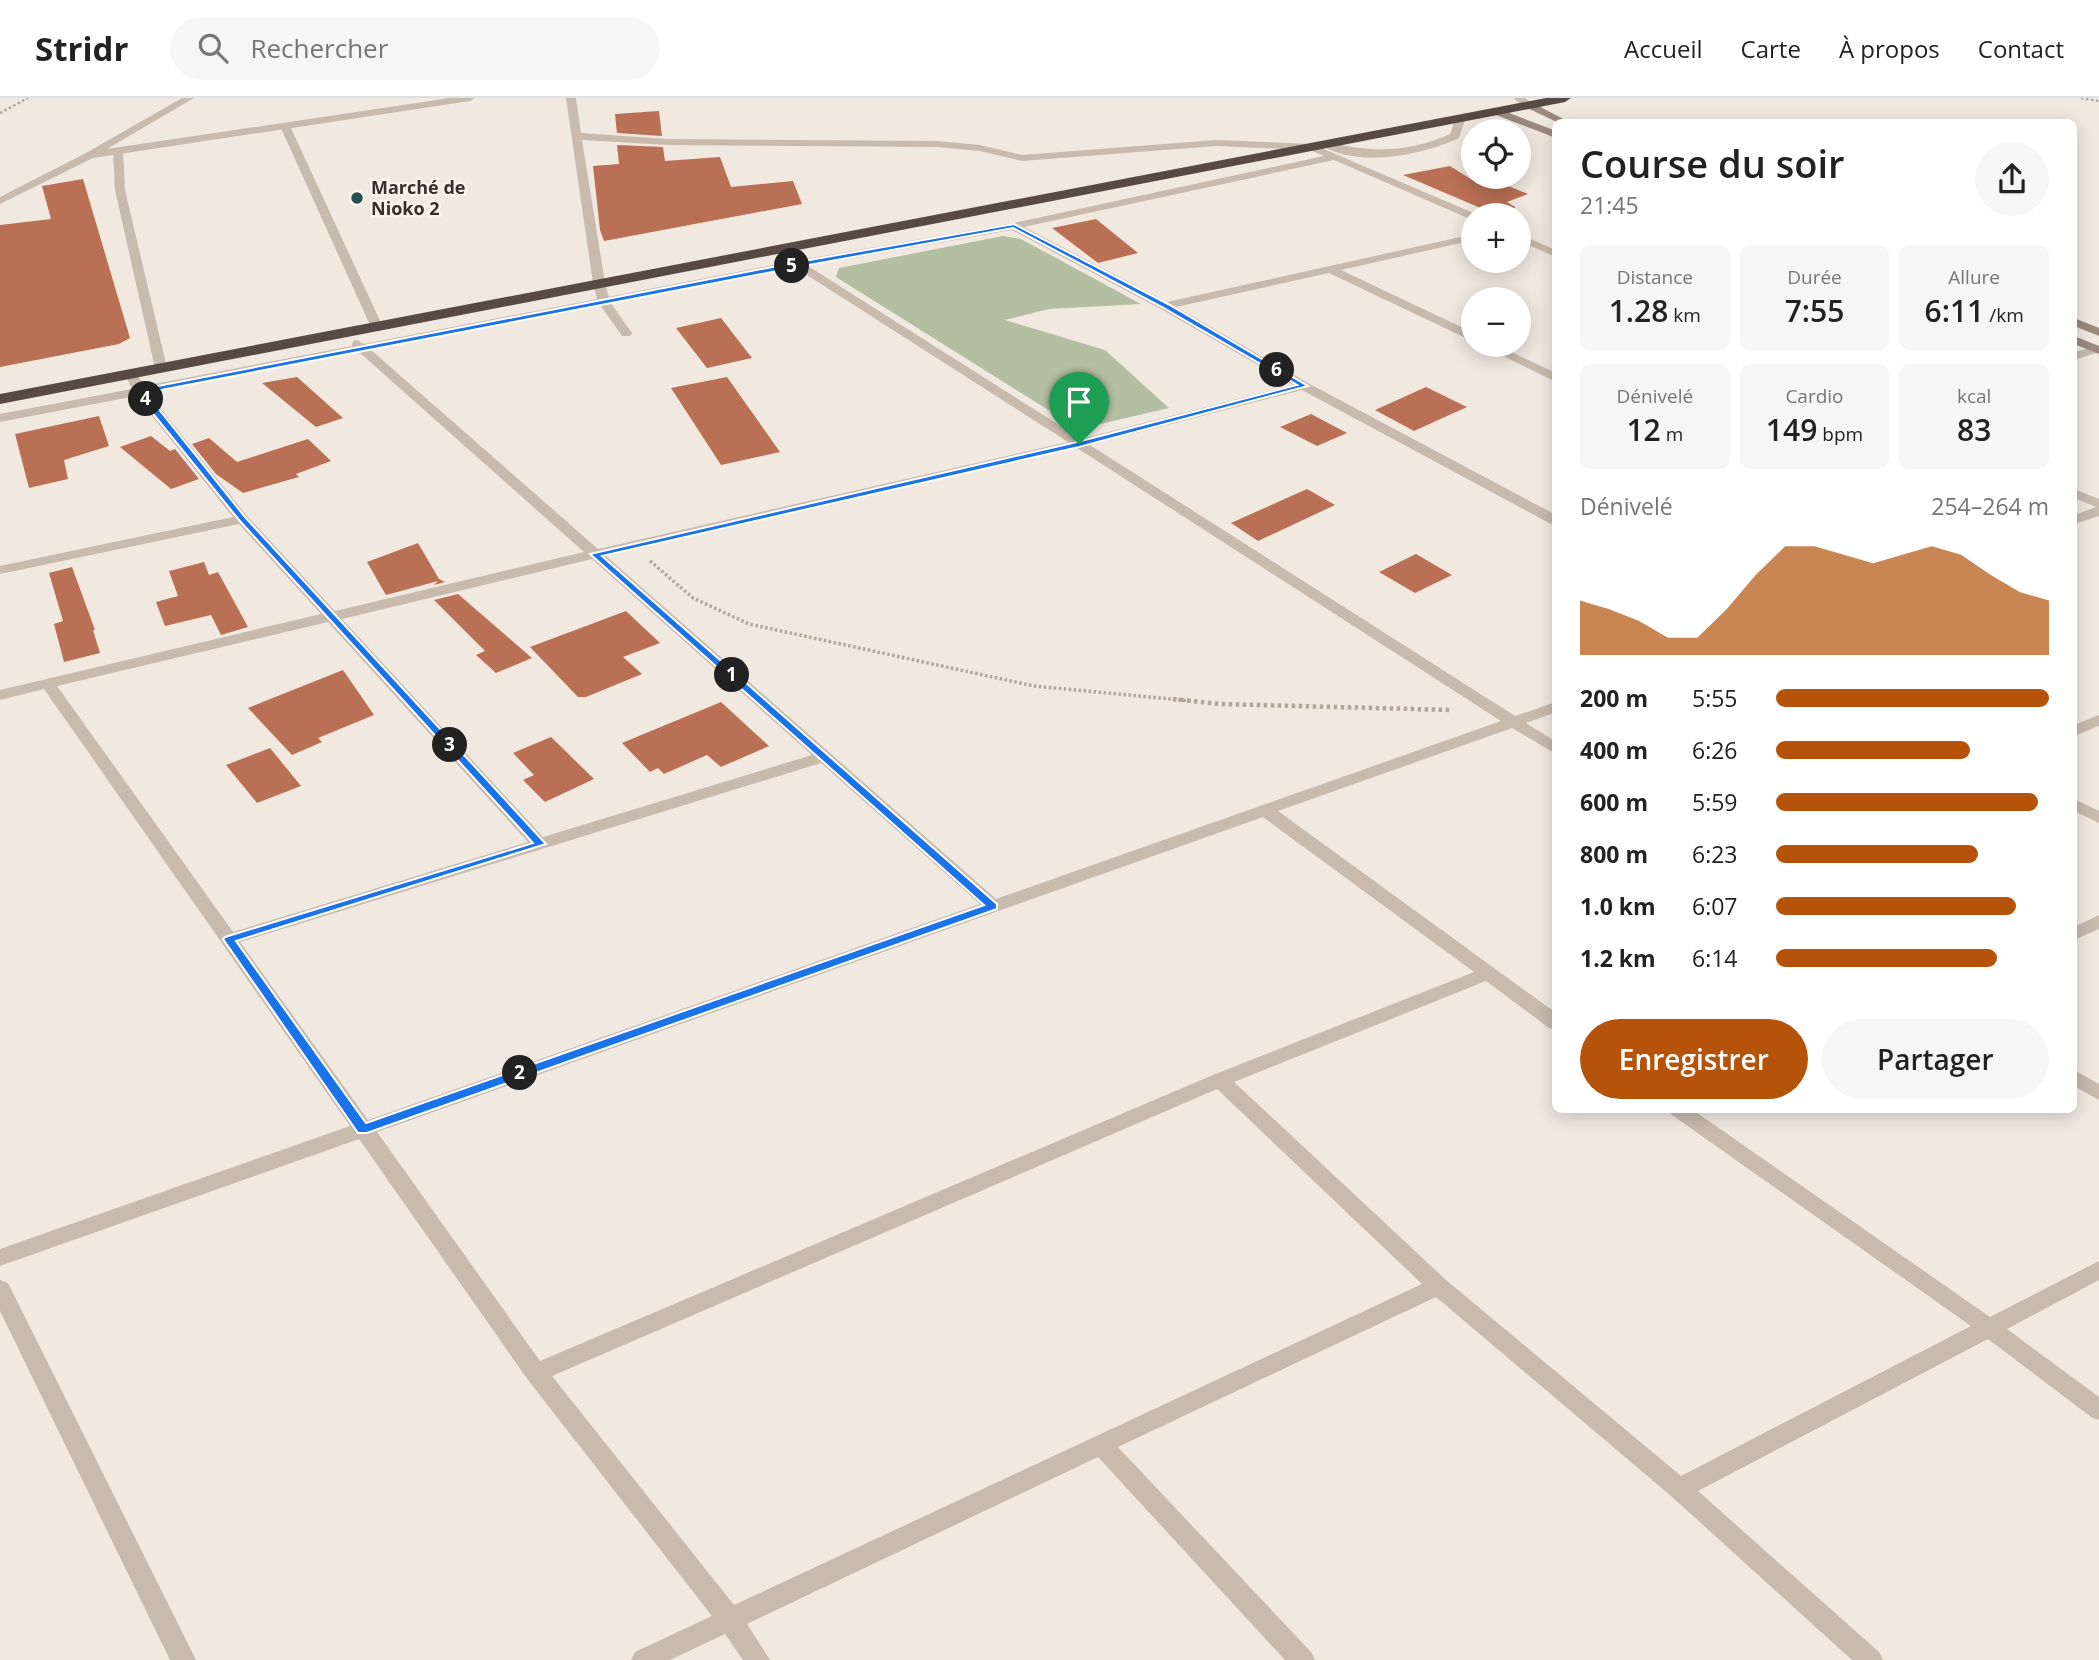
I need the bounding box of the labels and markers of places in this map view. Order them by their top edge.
place label: Marché de Nioko 2 [371,175,465,220]
marker: Marché de Nioko 2 [349,190,365,206]
pin: 5 [774,248,810,284]
pin: 6 [1260,352,1294,388]
pin [1049,372,1109,444]
pin: 4 [128,382,164,416]
pin: 1 [714,658,750,692]
pin: 3 [433,728,468,762]
pin: 2 [503,1056,538,1090]

